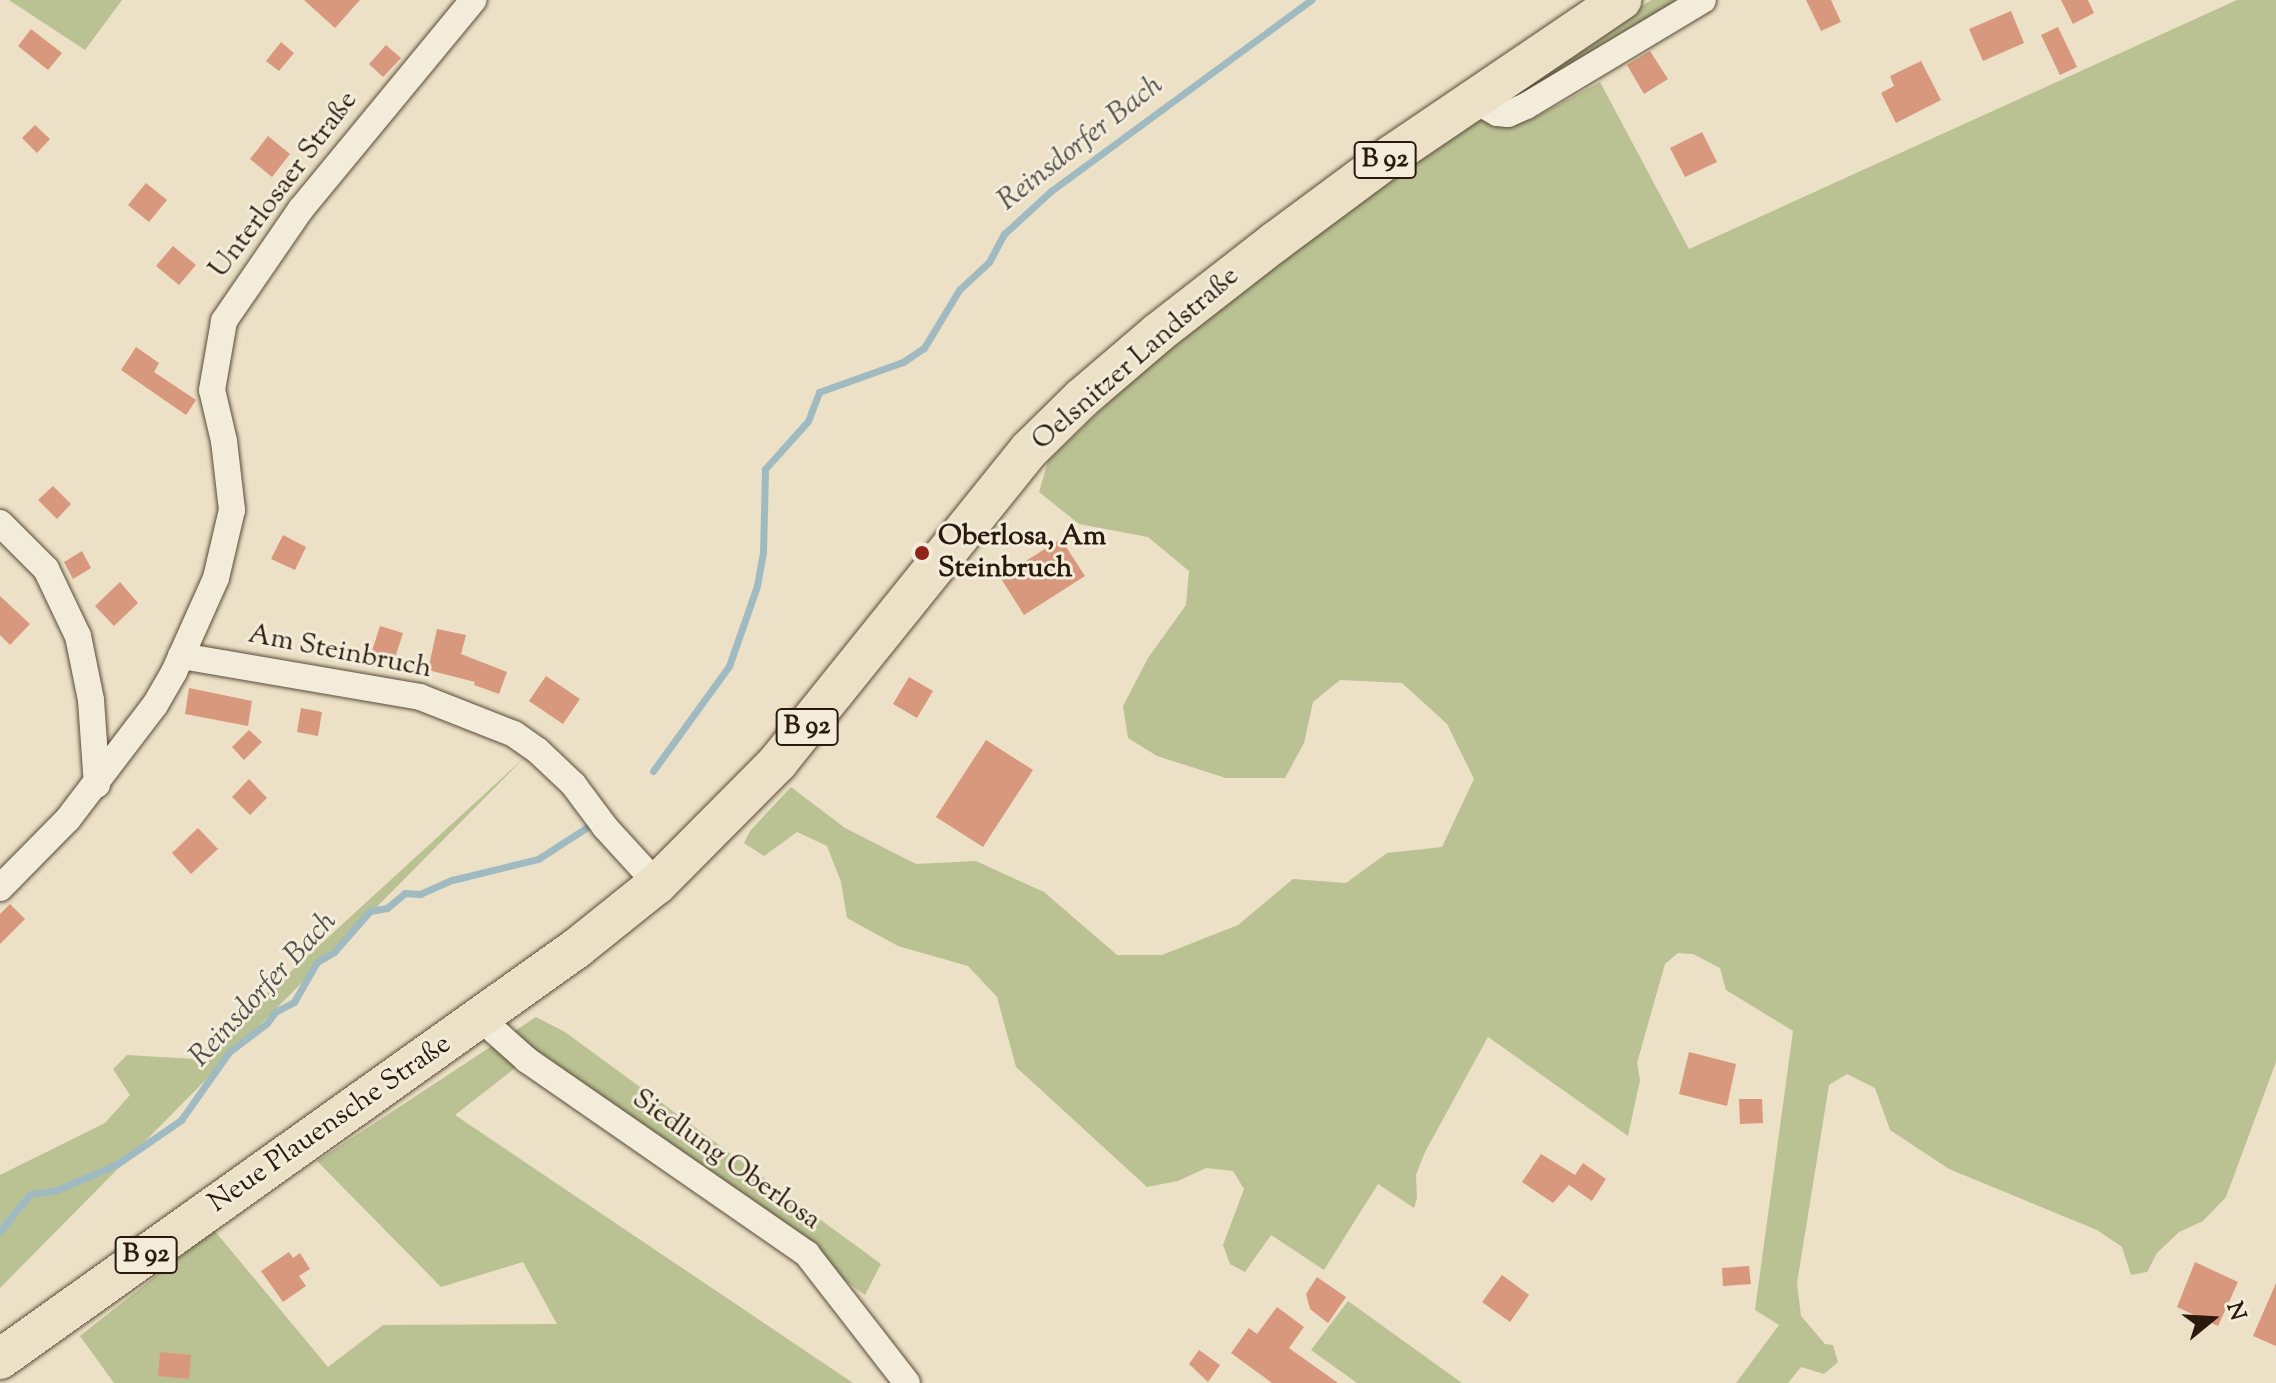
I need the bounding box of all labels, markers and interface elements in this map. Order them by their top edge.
water label: Reinsdorfer Bach [991,68,1171,220]
street label: Unterlosaer Straße [203,85,365,285]
road number: B 92 [1353,138,1417,182]
street label: Oelsnitzer Landstraße [1026,260,1246,458]
place label: Oberlosa, Am Steinbruch [938,520,1106,586]
marker: Oberlosa, Am Steinbruch [913,544,931,562]
street label: Am Steinbruch [245,618,435,686]
road number: B 92 [775,705,839,749]
water label: Reinsdorfer Bach [183,905,345,1075]
street label: Neue Plauensche Straße [202,1028,458,1220]
street label: Siedlung Oberlosa [625,1082,827,1238]
road number: B 92 [114,1233,178,1277]
north arrow [2172,1279,2252,1359]
text: N [2217,1298,2253,1325]

